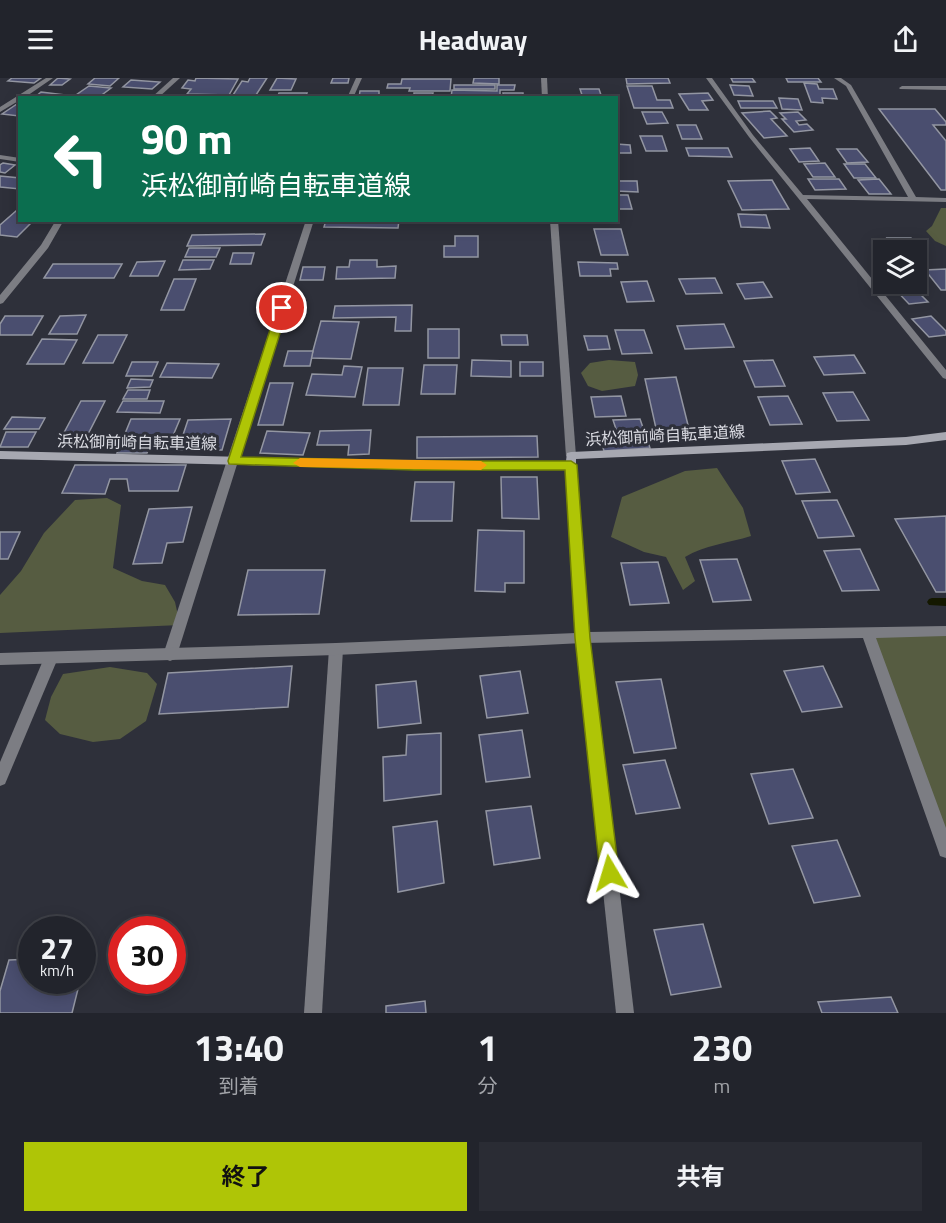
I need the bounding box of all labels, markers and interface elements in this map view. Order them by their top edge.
text: Headway [419,19,527,60]
icon: menu [24,23,57,56]
icon: share [889,23,922,56]
text: 90 m [141,106,233,170]
icon: left [42,120,120,198]
text: 浜松御前崎自転車道線 [141,164,411,205]
map controls [873,240,927,294]
button: layers [873,240,927,294]
pin [256,282,307,333]
icon: arrive [265,291,298,324]
street label: 浜松御前崎自転車道線 [584,419,746,451]
street label: 浜松御前崎自転車道線 [57,429,217,455]
position arrow [578,841,642,905]
speed limit sign: 30 [108,916,186,994]
text: 27 [40,925,74,971]
text: km/h [40,959,74,982]
text: 13:40 [194,1020,284,1075]
text: 1 [478,1020,498,1075]
text: 230 [692,1020,752,1075]
text: 到着 [219,1070,259,1101]
text: 分 [478,1070,498,1101]
text: m [713,1070,730,1101]
button: 終了 [24,1142,467,1211]
button: 共有 [479,1142,922,1211]

